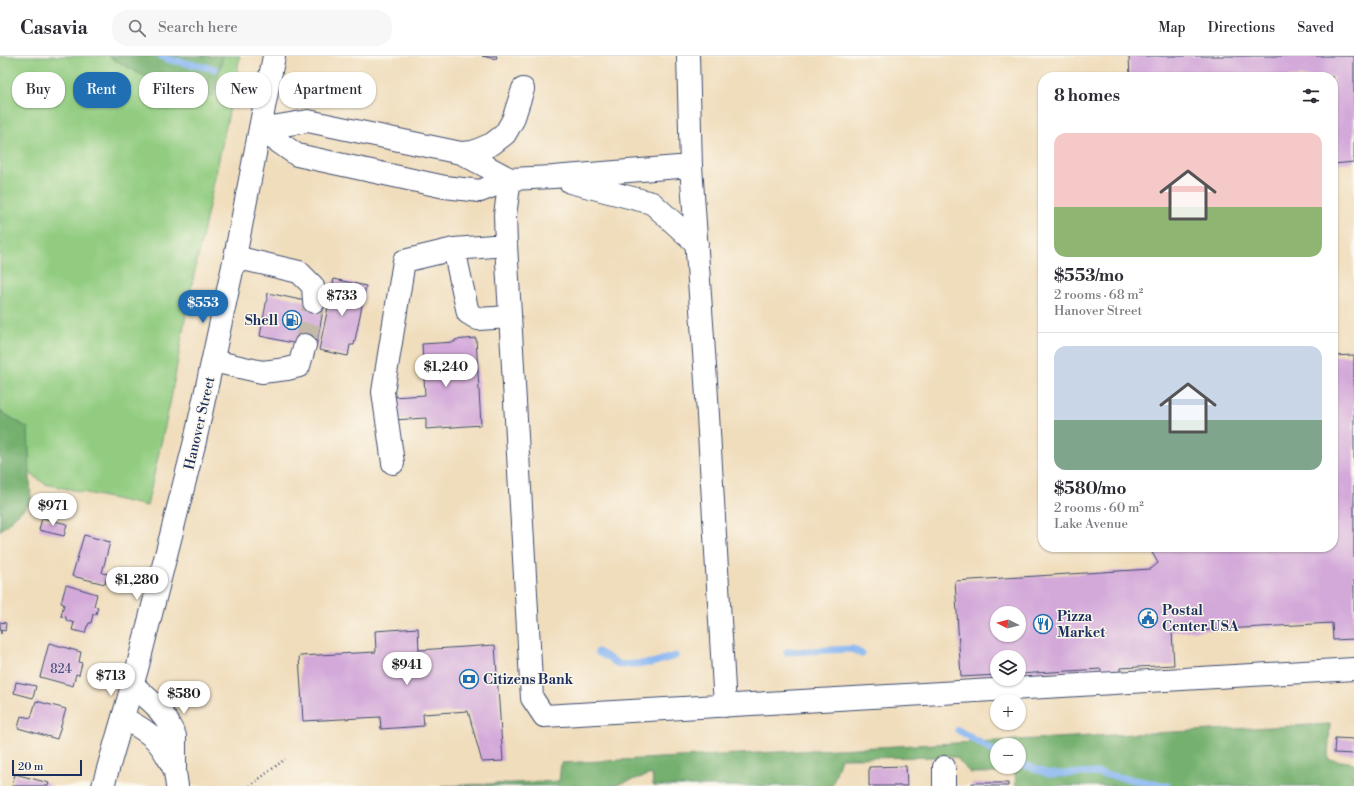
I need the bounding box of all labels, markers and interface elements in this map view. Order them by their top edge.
search box [112,10,392,46]
text: Casavia [20,16,88,40]
icon: search [126,17,148,39]
text: Search here [158,18,238,37]
text: Map [1158,19,1186,37]
text: Directions [1208,19,1275,37]
text: Saved [1297,19,1334,37]
chip: Buy [12,72,65,108]
chip: Rent [73,72,131,108]
chip: Filters [139,72,208,108]
chip: New [216,72,271,108]
chip: Apartment [279,72,376,108]
text: 8 homes [1054,85,1120,107]
icon: filters [1300,85,1322,107]
icon: home [1152,159,1224,231]
text: $553/mo [1054,265,1124,287]
pin: $733 [318,283,366,317]
text: 2 rooms · 68 m² [1054,287,1143,303]
text: $733 [327,288,357,304]
pin: $553 [179,290,227,324]
text: $553 [187,295,219,311]
text: Hanover Street [1054,303,1142,319]
fuel station icon: Shell [281,309,303,331]
place label: Shell [245,312,278,330]
pin: $1,240 [413,354,479,388]
text: $1,240 [424,359,468,375]
icon: home [1152,372,1224,444]
street label: Hanover Street [181,375,219,472]
text: $580/mo [1054,478,1127,500]
pin: $971 [29,493,77,527]
text: $971 [38,498,68,514]
text: 2 rooms · 60 m² [1054,500,1144,516]
text: Lake Avenue [1054,516,1128,532]
pin: $1,280 [104,567,170,601]
text: $1,280 [115,572,159,588]
place label: Postal Center USA [1162,602,1240,636]
north arrow [990,606,1026,642]
map controls [990,606,1026,774]
public building icon: Postal Center USA [1137,607,1159,629]
place label: Pizza Market [1057,608,1106,642]
restaurant icon: Pizza Market [1032,613,1054,635]
button: layers [990,650,1026,686]
pin: $941 [383,652,431,686]
text: $941 [392,657,422,673]
house number: 824 [50,662,72,677]
pin: $713 [87,663,135,697]
text: $713 [96,668,126,684]
bank icon: Citizens Bank [458,668,480,690]
place label: Citizens Bank [483,671,574,689]
pin: $580 [160,681,208,715]
text: $580 [167,686,201,702]
button: + [990,694,1026,730]
button: − [990,738,1026,774]
scale bar [12,758,82,777]
text: 20 m [18,760,43,774]

